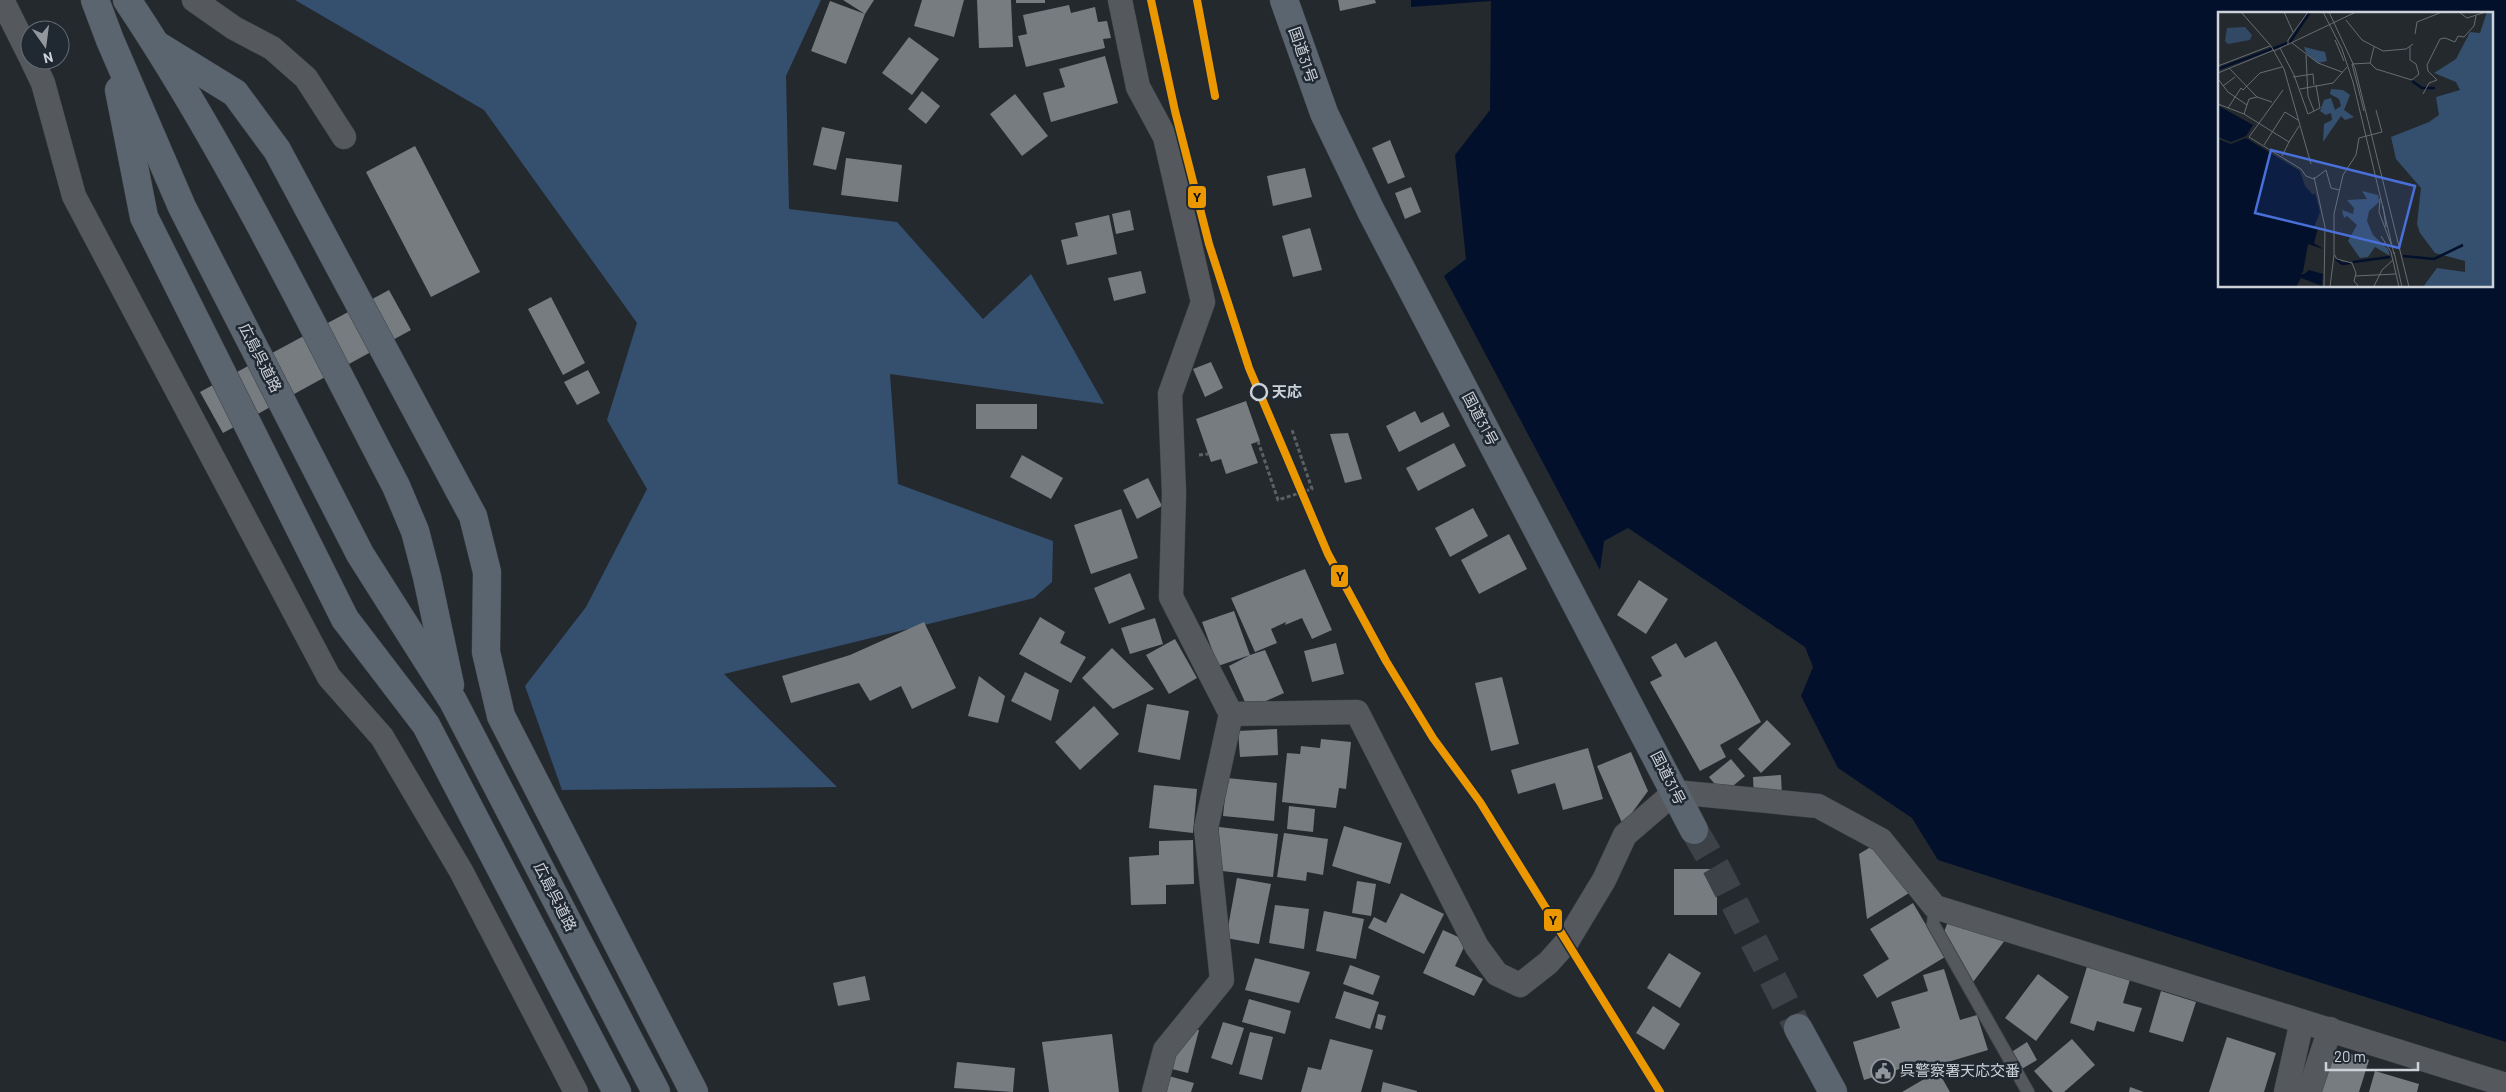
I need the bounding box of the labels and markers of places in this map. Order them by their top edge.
place label: 天応 [1272,382,1302,400]
marker: 天応 [1250,383,1268,401]
public building icon: 呉警察署天応交番 [1870,1058,1896,1084]
place label: 呉警察署天応交番 [1900,1061,2020,1079]

